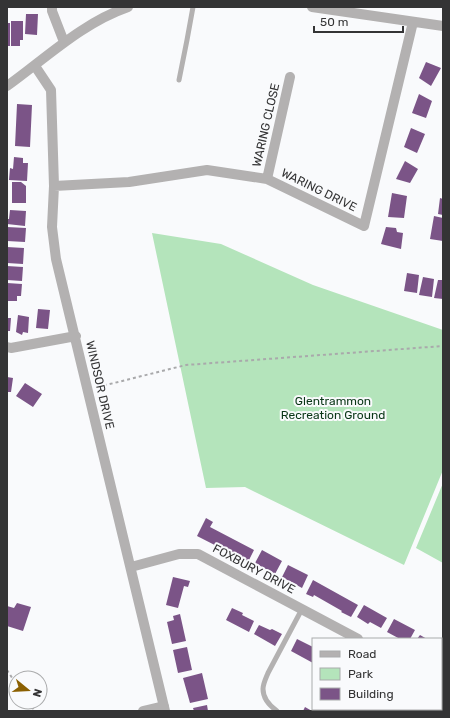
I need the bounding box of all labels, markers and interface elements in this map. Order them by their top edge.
scale bar [314,8,403,34]
text: 50 m [320,15,348,29]
street label: WARING CLOSE [250,82,282,168]
street label: WARING DRIVE [279,166,359,214]
street label: WINDSOR DRIVE [83,339,117,431]
park label: Glentrammon Recreation Ground [281,394,385,422]
street label: FOXBURY DRIVE [210,541,298,597]
legend [312,638,442,710]
text: Road [348,647,376,661]
text: Park [348,667,374,681]
north arrow [8,670,48,710]
text: N [30,687,44,699]
text: Building [348,687,394,701]

